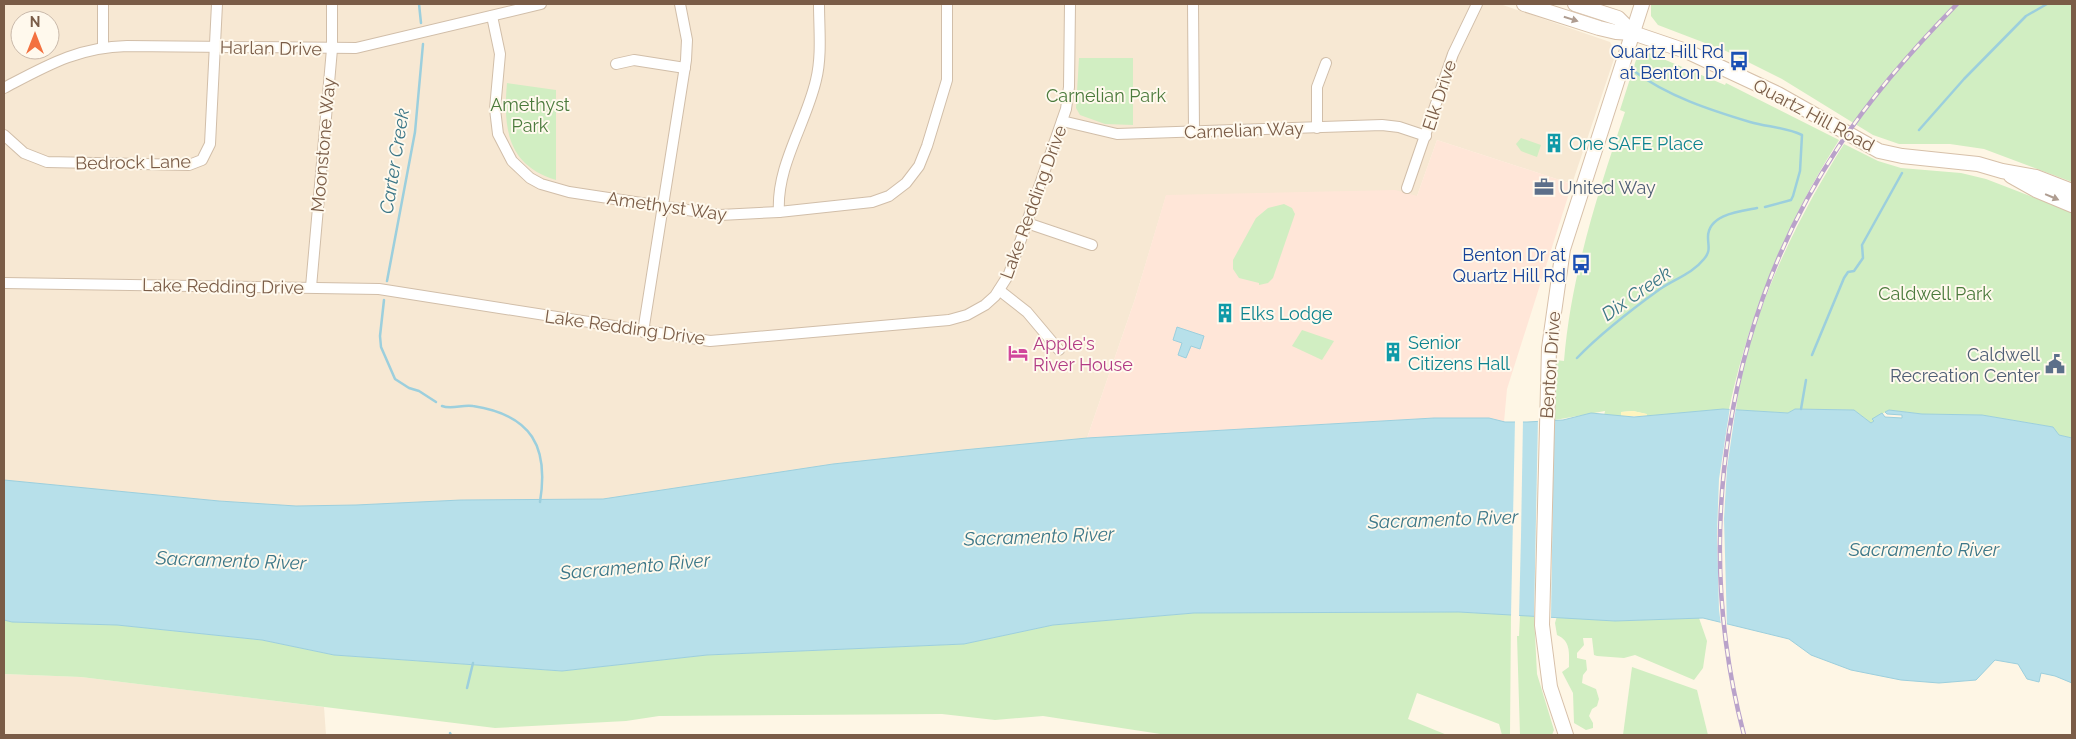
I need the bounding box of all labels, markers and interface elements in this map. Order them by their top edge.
north arrow [10,10,60,60]
text: N [30,14,40,30]
one-way arrow [1563,16,1578,23]
street label: Harlan Drive [220,37,323,59]
place label: Quartz Hill Rd at Benton Dr [1611,41,1725,83]
bus stop icon: Quartz Hill Rd at Benton Dr [1728,50,1750,72]
street label: Elk Drive [1418,57,1460,133]
street label: Quartz Hill Road [1750,74,1878,156]
street label: Moonstone Way [307,77,339,213]
park label: Carnelian Park [1046,85,1166,106]
park label: Amethyst Park [490,94,570,136]
water label: Carter Creek [375,107,413,215]
street label: Carnelian Way [1184,117,1304,143]
street label: Lake Redding Drive [995,122,1071,282]
building icon: One SAFE Place [1543,132,1565,154]
place label: One SAFE Place [1569,133,1704,154]
street label: Bedrock Lane [75,150,192,174]
office icon: United Way [1533,176,1555,198]
place label: United Way [1559,177,1656,198]
street label: Amethyst Way [606,187,729,225]
one-way arrow [2045,194,2059,202]
place label: Benton Dr at Quartz Hill Rd [1453,244,1566,286]
bus stop icon: Benton Dr at Quartz Hill Rd [1570,253,1592,275]
water label: Dix Creek [1597,261,1675,325]
street label: Lake Redding Drive [142,274,305,298]
park label: Caldwell Park [1878,283,1992,304]
building icon: Elks Lodge [1214,302,1236,324]
place label: Elks Lodge [1240,303,1333,324]
street label: Lake Redding Drive [543,305,707,349]
street label: Benton Drive [1536,310,1564,419]
place label: Senior Citizens Hall [1408,332,1510,374]
place label: Apple's River House [1033,333,1133,375]
building icon: Senior Citizens Hall [1382,341,1404,363]
hotel icon: Apple's River House [1007,342,1029,364]
place label: Caldwell Recreation Center [1890,344,2041,386]
public building icon: Caldwell Recreation Center [2044,353,2066,375]
water label: Sacramento River [1366,505,1520,533]
water label: Sacramento River [962,522,1116,550]
water label: Sacramento River [1848,538,2001,560]
water label: Sacramento River [154,546,308,574]
water label: Sacramento River [558,548,713,584]

